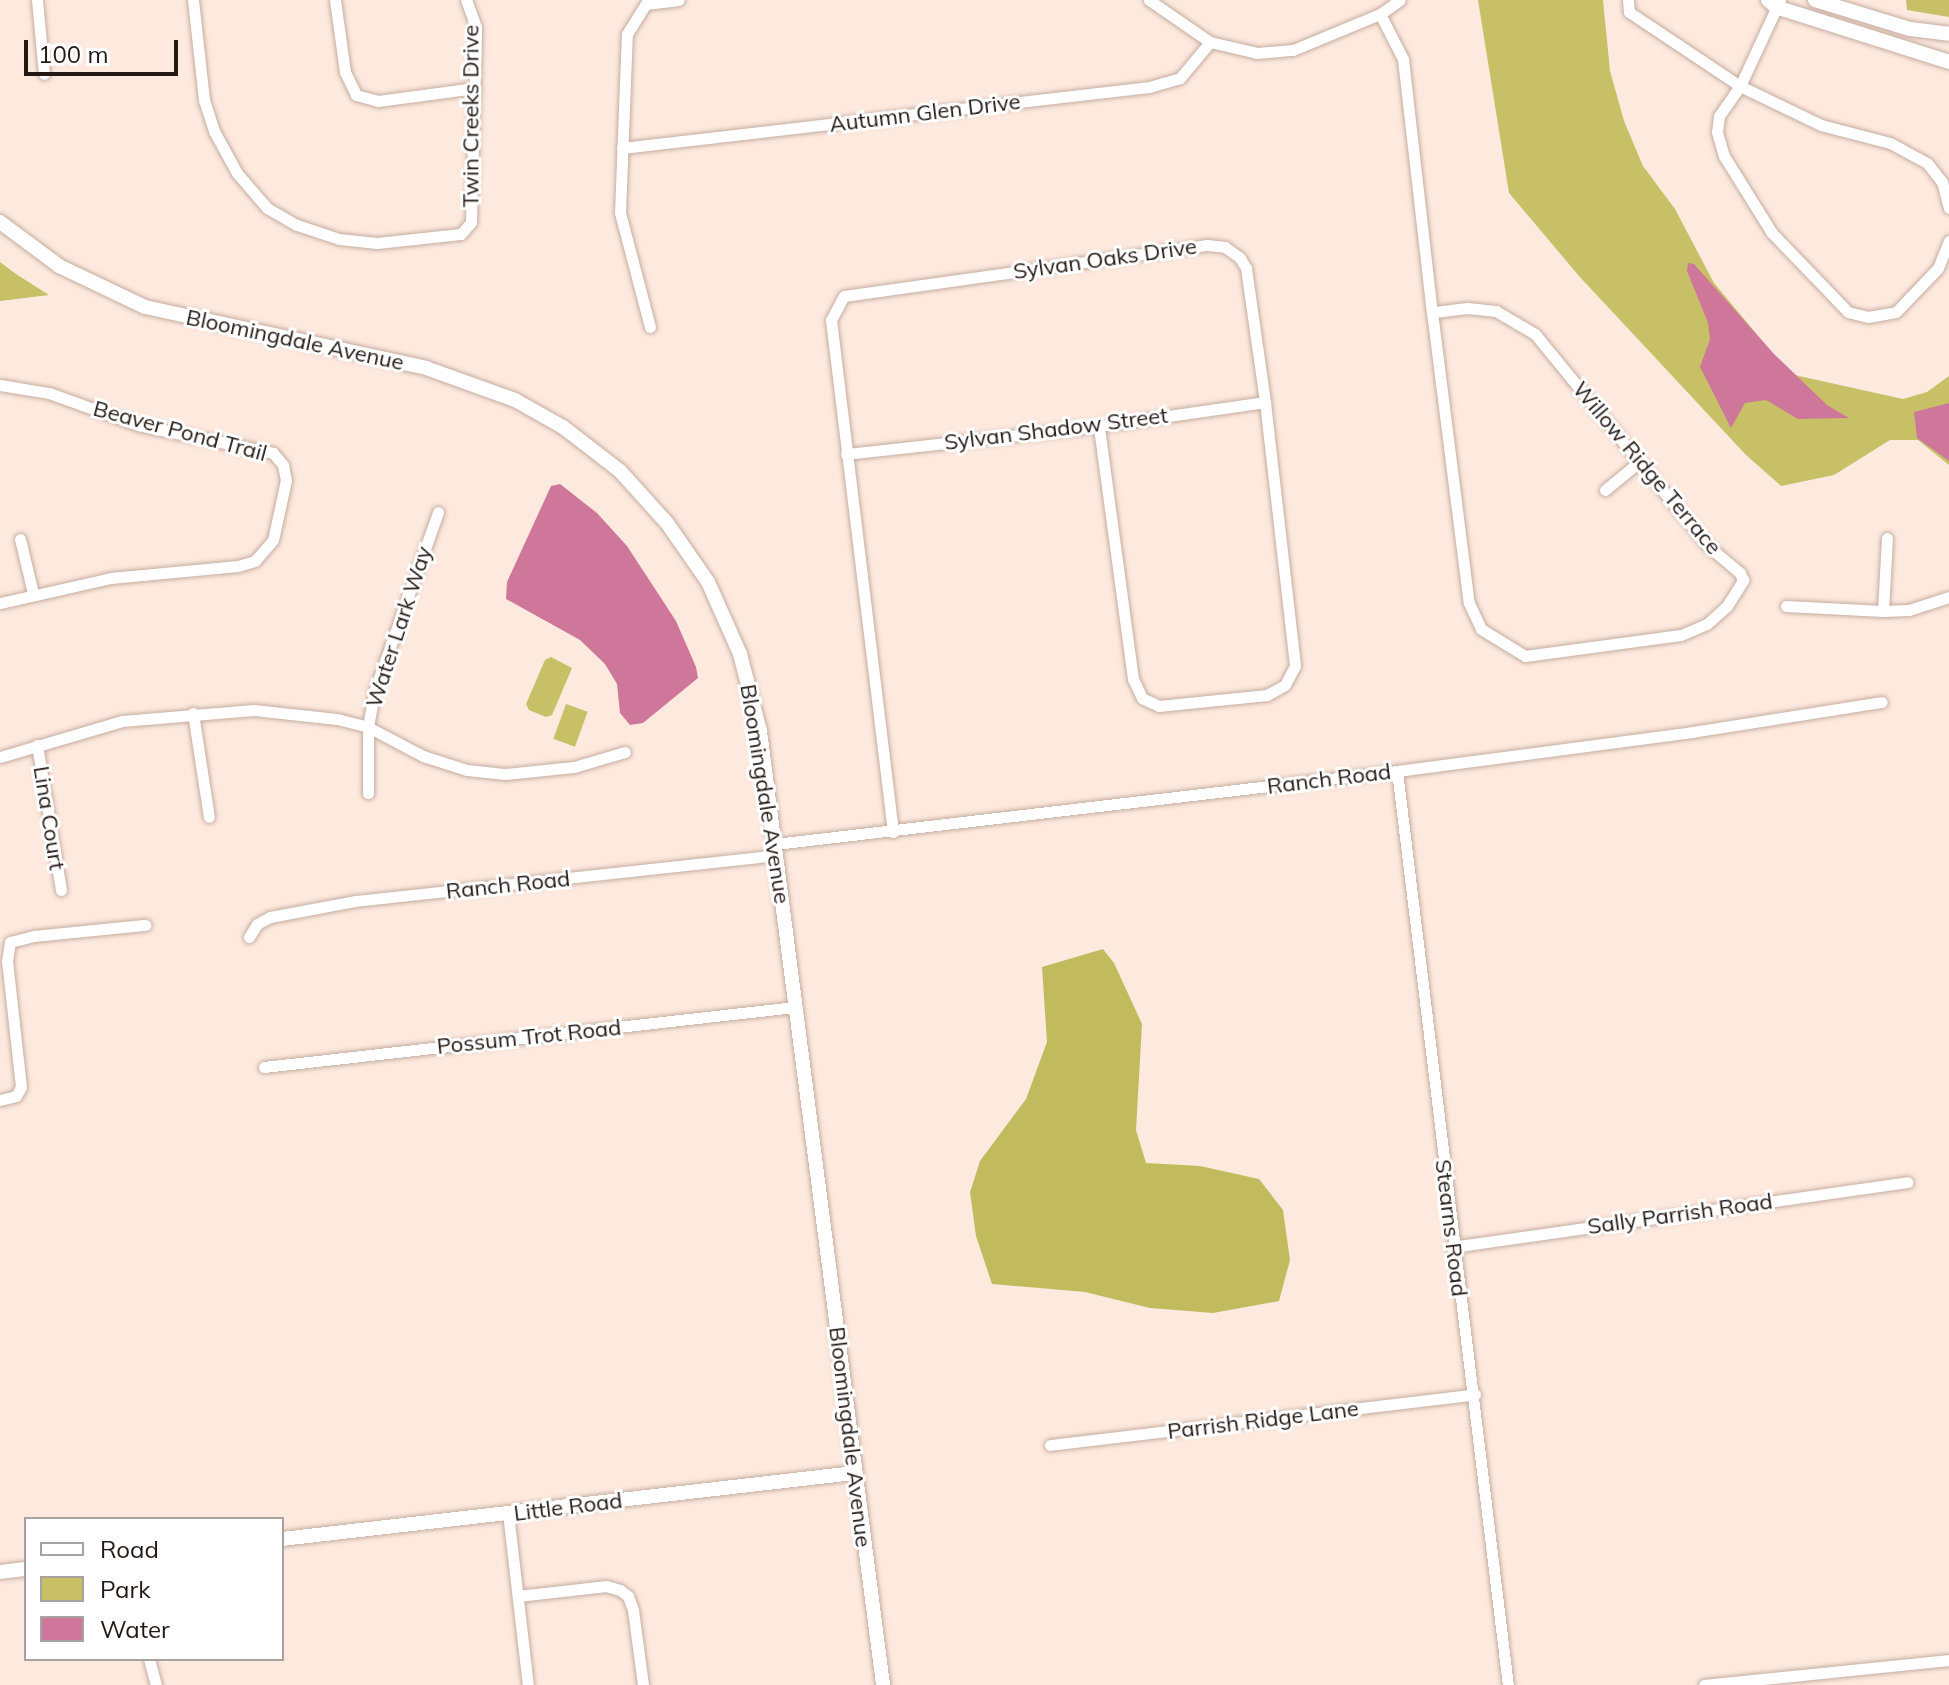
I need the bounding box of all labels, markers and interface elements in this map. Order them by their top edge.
scale bar [28,24,182,74]
street label: Twin Creeks Drive [458,25,484,207]
text: 100 m [38,39,109,69]
street label: Autumn Glen Drive [828,88,1022,138]
street label: Sylvan Oaks Drive [1012,233,1198,285]
street label: Bloomingdale Avenue [184,304,406,376]
street label: Willow Ridge Terrace [1567,376,1727,560]
street label: Beaver Pond Trail [90,395,270,467]
street label: Sylvan Shadow Street [943,402,1169,456]
street label: Water Lark Way [361,543,437,711]
street label: Bloomingdale Avenue [735,682,795,906]
street label: Ranch Road [1265,758,1393,800]
street label: Lina Court [28,764,70,872]
street label: Ranch Road [445,865,571,905]
street label: Possum Trot Road [436,1014,622,1060]
street label: Stearns Road [1429,1158,1473,1298]
street label: Sally Parrish Road [1586,1188,1774,1240]
street label: Bloomingdale Avenue [823,1325,877,1549]
street label: Parrish Ridge Lane [1166,1395,1360,1445]
street label: Little Road [512,1487,624,1527]
legend [24,1517,284,1661]
text: Road [100,1534,159,1564]
text: Park [100,1574,151,1604]
text: Water [100,1614,170,1644]

